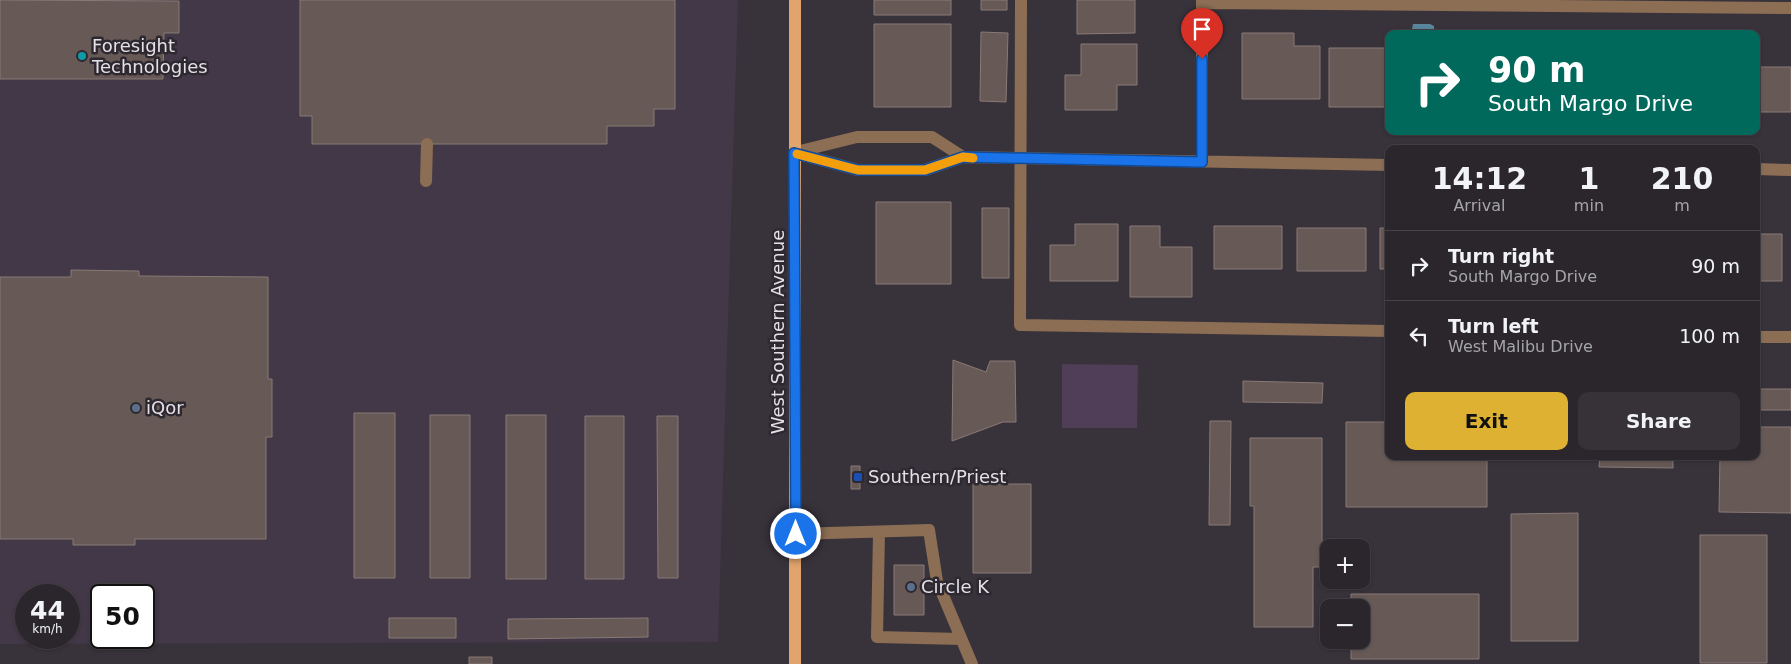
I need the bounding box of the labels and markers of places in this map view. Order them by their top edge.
pin [1181,8,1223,59]
place label: Foresight Technologies [91,35,208,77]
marker: Foresight Technologies [76,50,88,62]
place label: iQor [146,397,184,418]
marker: iQor [130,402,142,414]
place label: Southern/Priest [868,466,1006,487]
marker: Southern/Priest [852,471,864,483]
place label: Circle K [921,576,990,597]
marker: Circle K [905,581,917,593]

